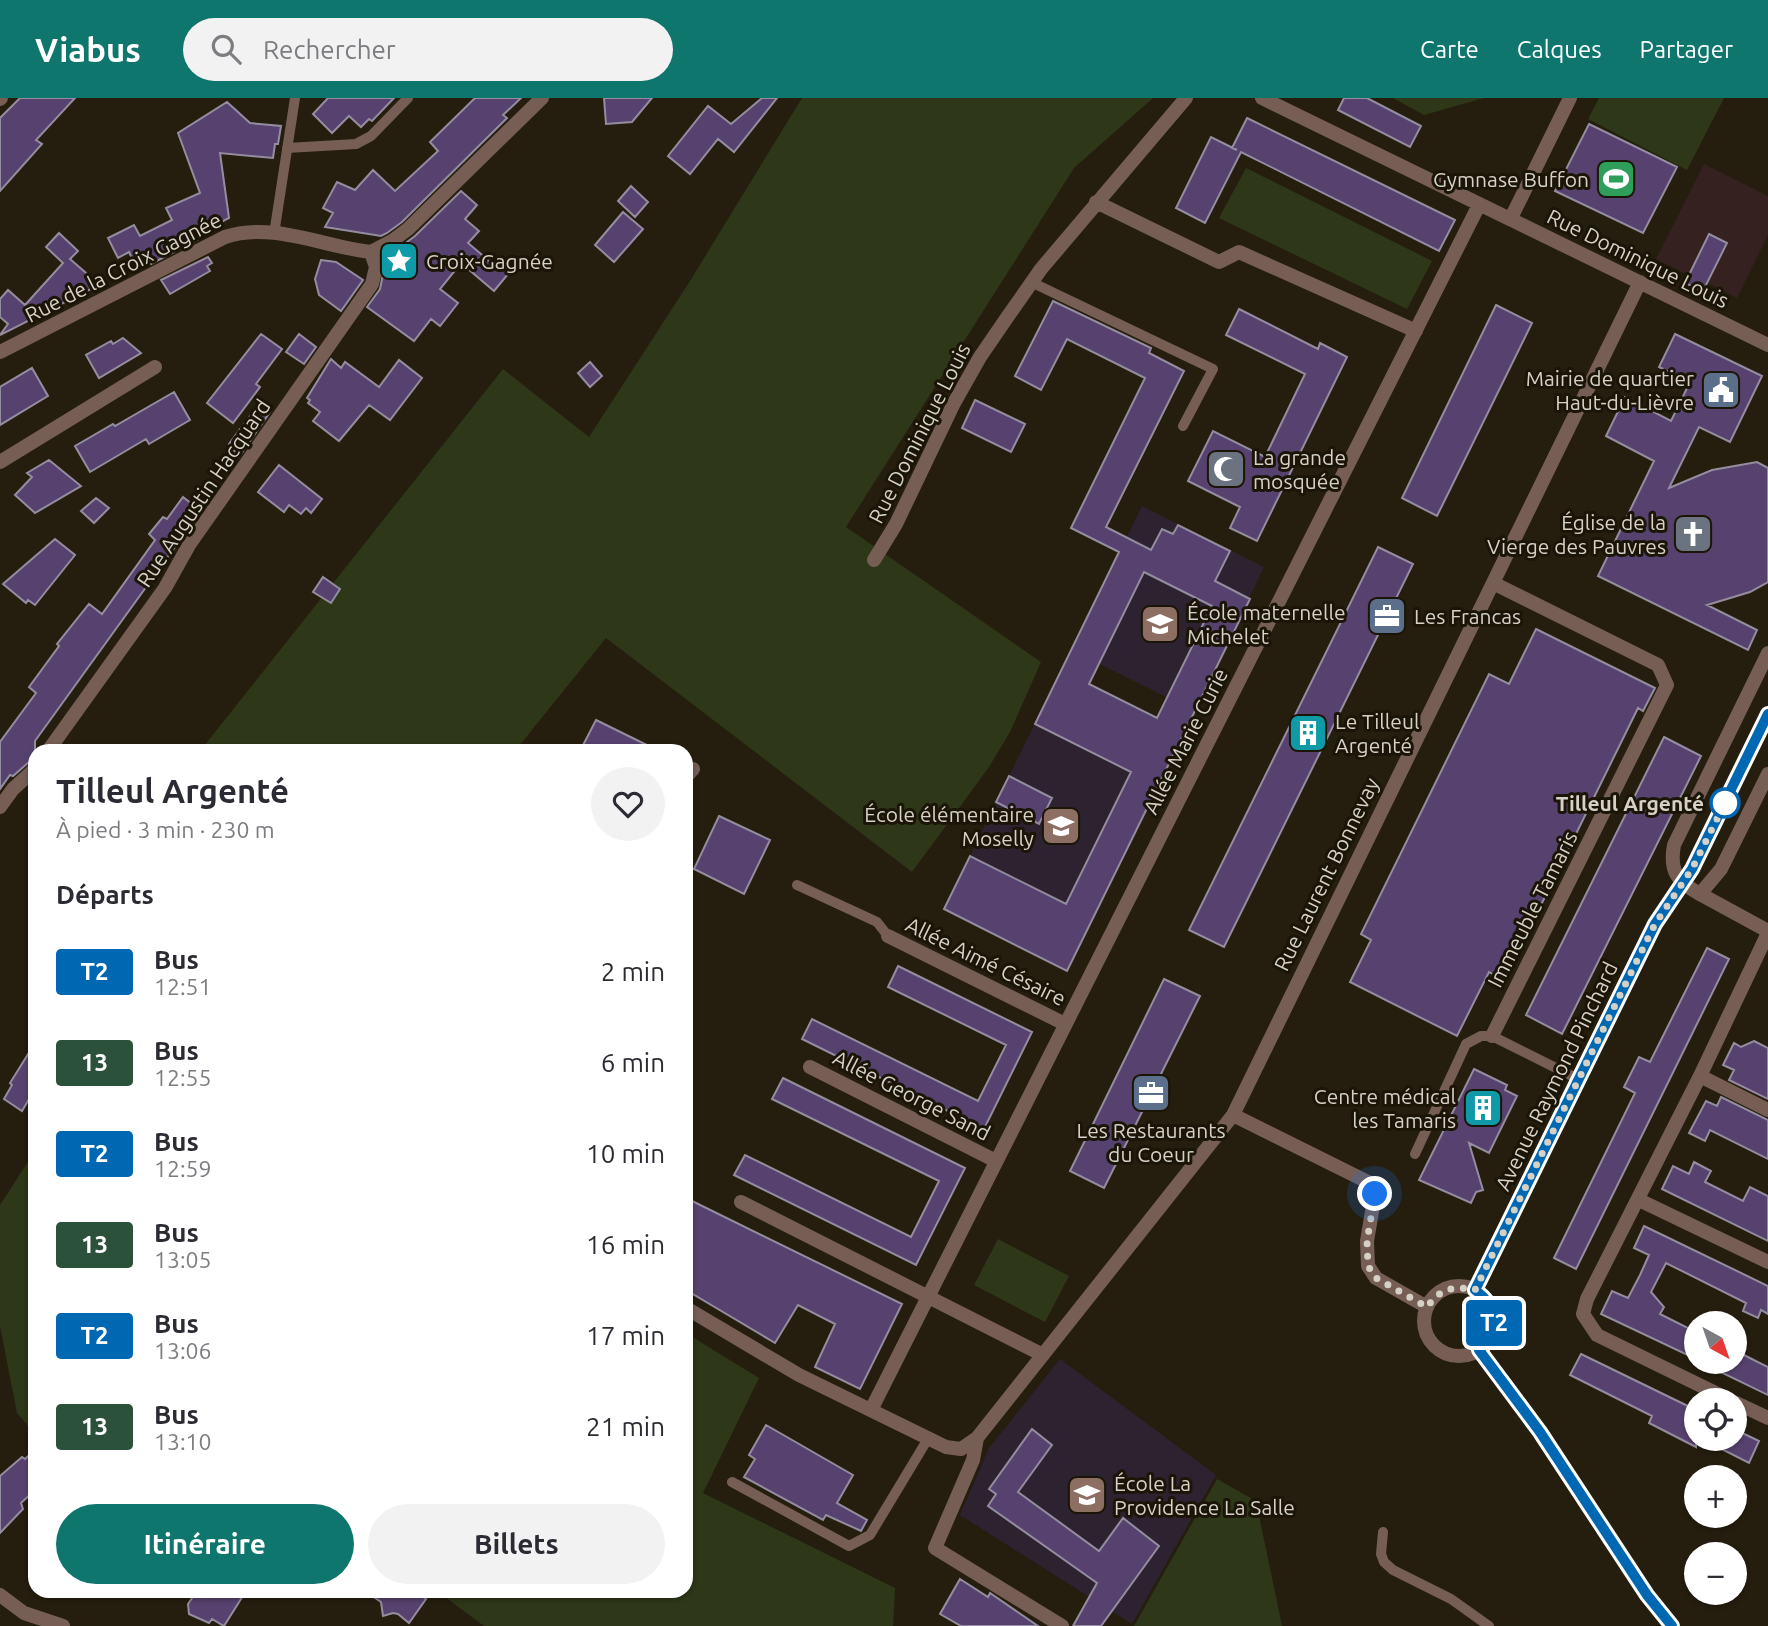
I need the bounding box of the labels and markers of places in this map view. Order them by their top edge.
sports icon: Gymnase Buffon [1595,158,1637,200]
place label: Gymnase Buffon [1433,167,1589,191]
place icon: Croix-Gagnée [378,240,420,282]
place label: Croix-Gagnée [426,249,553,273]
place label: Mairie de quartier Haut-du-Lièvre [1526,366,1694,414]
public building icon: Mairie de quartier Haut-du-Lièvre [1700,369,1742,411]
place label: La grande mosquée [1253,445,1346,493]
mosque icon: La grande mosquée [1205,448,1247,490]
place label: Église de la Vierge des Pauvres [1487,510,1666,558]
church icon: Église de la Vierge des Pauvres [1672,513,1714,555]
office icon: Les Francas [1366,595,1408,637]
place label: École maternelle Michelet [1187,600,1346,648]
school or university icon: École maternelle Michelet [1139,603,1181,645]
place label: Les Francas [1414,604,1521,628]
place label: Le Tilleul Argenté [1335,709,1419,757]
building icon: Le Tilleul Argenté [1287,712,1329,754]
marker: Tilleul Argenté [1710,788,1740,818]
place label: Tilleul Argenté [1556,791,1704,815]
place label: École élémentaire Moselly [864,802,1034,850]
school or university icon: École élémentaire Moselly [1040,805,1082,847]
office icon: Les Restaurants du Coeur [1130,1072,1172,1114]
place label: Centre médical les Tamaris [1314,1084,1456,1132]
building icon: Centre médical les Tamaris [1462,1087,1504,1129]
place label: Les Restaurants du Coeur [1076,1118,1226,1166]
place label: École La Providence La Salle [1114,1471,1295,1519]
school or university icon: École La Providence La Salle [1066,1474,1108,1516]

